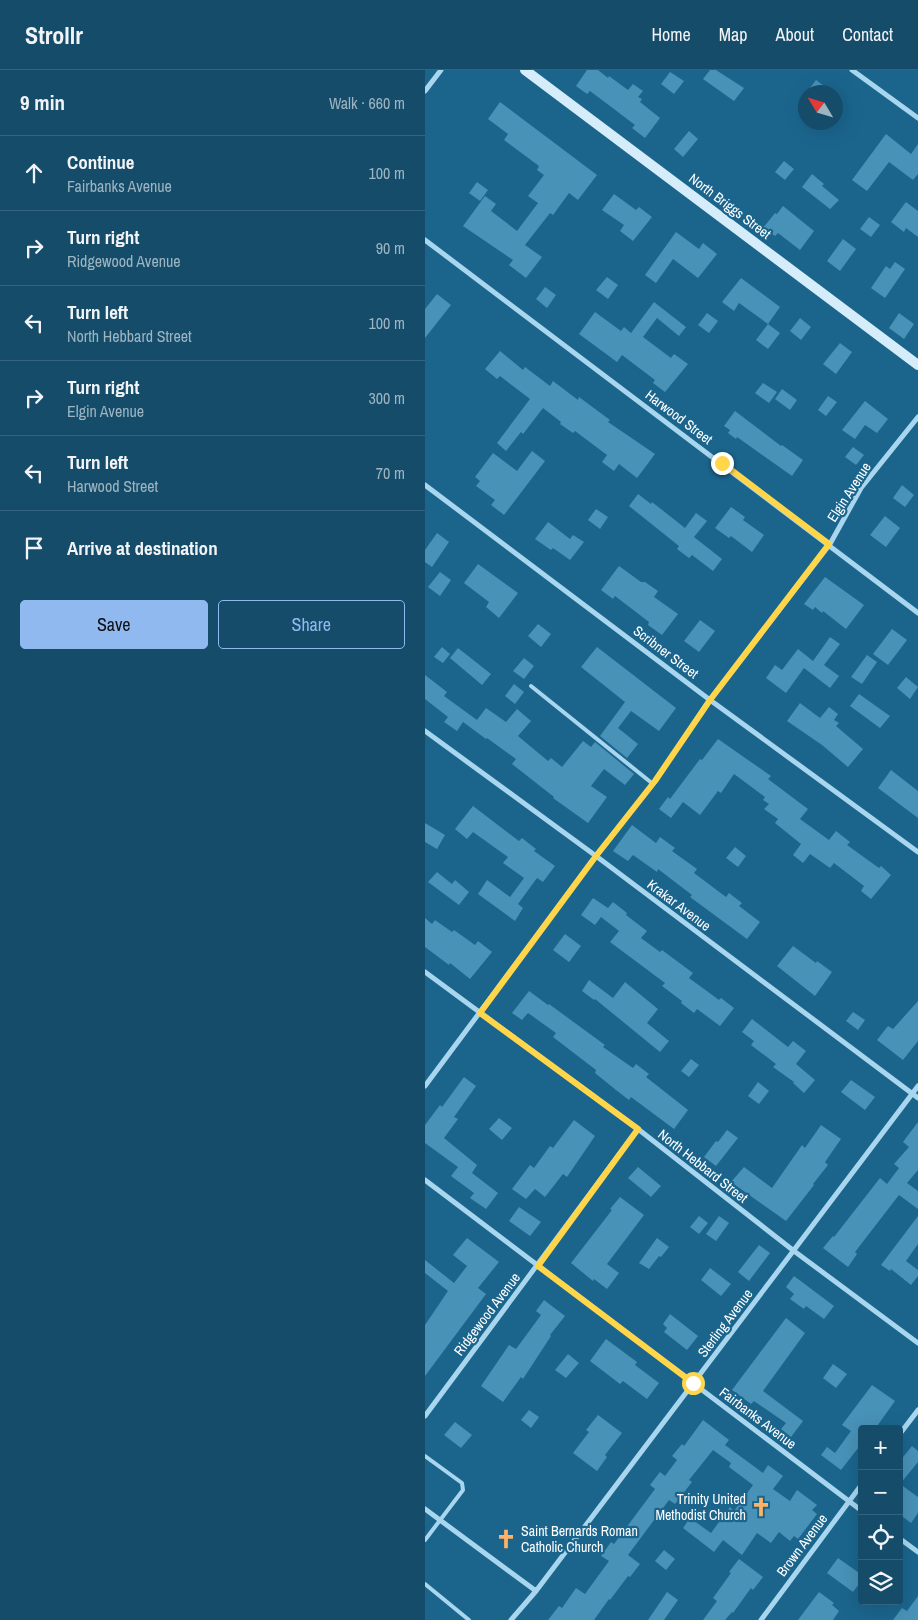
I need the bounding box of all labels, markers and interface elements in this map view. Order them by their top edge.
text: Strollr [25,19,83,51]
text: Home [651,22,691,47]
text: Map [719,22,748,47]
text: About [776,22,814,47]
text: Contact [842,22,893,47]
north arrow [798,85,843,130]
text: 9 min [20,88,65,117]
text: Walk · 660 m [329,92,405,114]
text: Continue [67,149,135,175]
icon: ahead [20,159,48,187]
text: 100 m [369,162,405,184]
street label: North Briggs Street [685,169,775,243]
text: Fairbanks Avenue [67,175,172,197]
text: Turn right [67,224,139,250]
icon: right [20,234,48,262]
text: 90 m [376,237,405,259]
text: Ridgewood Avenue [67,250,181,272]
text: Turn left [67,299,128,325]
icon: left [20,309,48,337]
text: 100 m [369,312,405,334]
text: North Hebbard Street [67,325,192,347]
text: Turn right [67,374,139,400]
icon: right [20,384,48,412]
street label: Harwood Street [642,386,716,448]
text: 300 m [369,387,405,409]
text: Elgin Avenue [67,400,144,422]
text: Turn left [67,449,128,475]
route end [711,452,734,475]
icon: left [20,459,48,487]
street label: Elgin Avenue [823,459,875,525]
text: 70 m [376,462,405,484]
text: Harwood Street [67,475,158,497]
icon: arrive [20,534,48,562]
text: Arrive at destination [67,535,218,561]
button: Save [20,600,208,649]
button: Share [218,600,405,649]
street label: Scribner Street [630,622,702,682]
street label: Krakar Avenue [644,875,714,935]
street label: North Hebbard Street [654,1125,752,1207]
street label: Ridgewood Avenue [450,1269,524,1359]
street label: Sterling Avenue [693,1285,757,1361]
route start [682,1372,705,1395]
street label: Fairbanks Avenue [716,1383,800,1453]
map controls [858,1425,903,1605]
button: + [858,1425,903,1470]
button: − [858,1470,903,1515]
place label: Trinity United Methodist Church [655,1490,746,1524]
church icon: Trinity United Methodist Church [750,1496,772,1518]
street label: Brown Avenue [773,1510,831,1580]
button: locate [858,1515,903,1560]
place label: Saint Bernards Roman Catholic Church [521,1522,638,1556]
church icon: Saint Bernards Roman Catholic Church [495,1528,517,1550]
button: layers [858,1560,903,1605]

